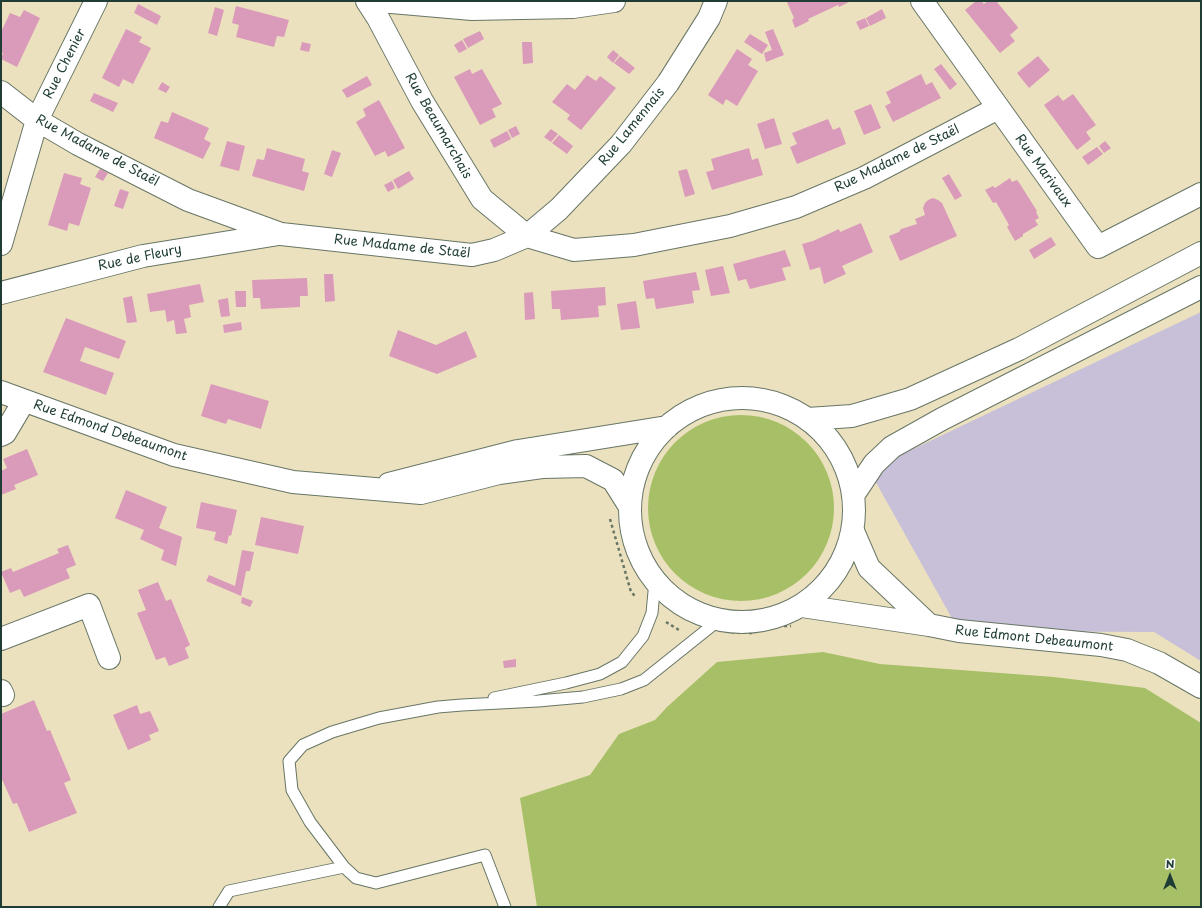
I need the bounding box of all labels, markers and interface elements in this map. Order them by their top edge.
street label: Rue Chenier [41,26,89,102]
street label: Rue Beaumarchais [401,70,475,182]
street label: Rue Lamennais [596,85,668,169]
street label: Rue Madame de Staël [33,112,161,190]
street label: Rue Madame de Staël [832,122,962,196]
street label: Rue Marivaux [1011,132,1075,210]
street label: Rue Madame de Staël [333,232,471,262]
street label: Rue de Fleury [97,242,183,274]
street label: Rue Edmond Debeaumont [31,397,189,465]
street label: Rue Edmont Debeaumont [954,623,1114,655]
text: N [1166,855,1174,872]
north arrow [1150,856,1190,896]

